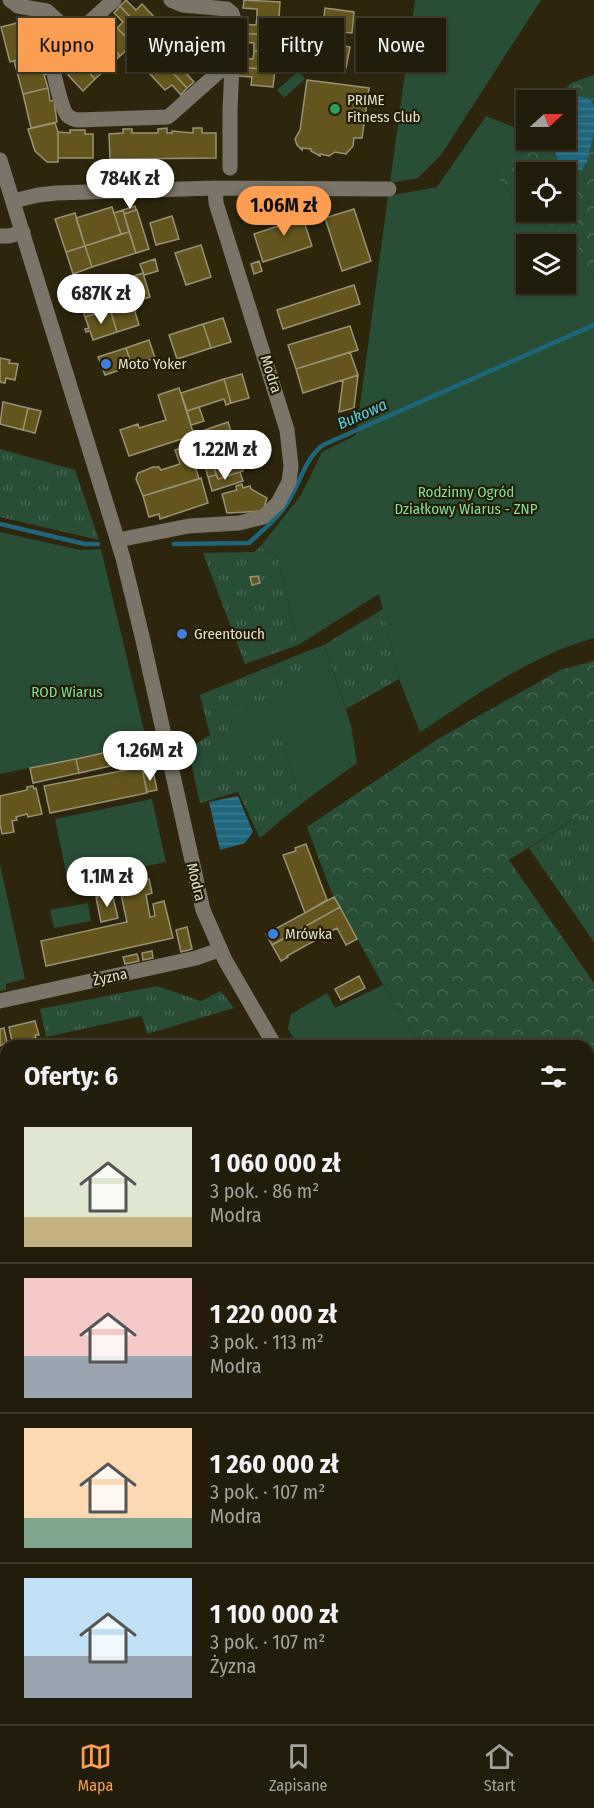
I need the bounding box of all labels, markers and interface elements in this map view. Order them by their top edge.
chip: Kupno [18,18,115,72]
chip: Wynajem [127,18,247,72]
chip: Filtry [259,18,344,72]
chip: Nowe [356,18,446,72]
north arrow [516,90,576,150]
map controls [516,90,576,294]
place label: PRIME Fitness Club [347,91,421,126]
marker: PRIME Fitness Club [328,102,342,116]
pin: 784K zł [75,159,185,210]
button: locate [516,162,576,222]
text: 784K zł [100,166,160,190]
pin: 1.06M zł [222,186,346,237]
text: 1.06M zł [250,193,318,217]
button: layers [516,234,576,294]
pin: 687K zł [46,274,156,325]
text: 687K zł [71,281,131,305]
street label: Modra [256,353,286,395]
place label: Moto Yoker [118,355,187,373]
marker: Moto Yoker [99,357,113,371]
water label: Bukowa [334,395,390,433]
pin: 1.22M zł [163,430,287,481]
text: 1.22M zł [193,437,257,461]
park label: Rodzinny Ogród Działkowy Wiarus - ZNP [394,483,538,518]
place label: Greentouch [194,625,265,643]
marker: Greentouch [175,627,189,641]
park label: ROD Wiarus [31,683,103,701]
pin: 1.26M zł [88,731,212,782]
text: 1.26M zł [117,738,183,762]
pin: 1.1M zł [52,857,162,908]
street label: Modra [183,861,209,903]
text: 1.1M zł [81,864,133,888]
place label: Mrówka [285,925,332,943]
marker: Mrówka [266,927,280,941]
street label: Żyzna [91,965,129,989]
icon: filters [537,1060,570,1093]
text: Oferty: 6 [24,1061,118,1092]
text: 1 060 000 zł [210,1148,341,1179]
icon: home [72,1151,144,1223]
text: 3 pok. · 86 m² [210,1179,319,1203]
text: Modra [210,1203,262,1227]
text: 1 220 000 zł [210,1299,337,1330]
icon: home [72,1302,144,1374]
text: 3 pok. · 113 m² [210,1330,324,1354]
text: Modra [210,1354,262,1378]
text: 1 260 000 zł [210,1449,339,1480]
icon: home [72,1452,144,1524]
text: 3 pok. · 107 m² [210,1480,325,1504]
text: Modra [210,1504,262,1528]
text: 1 100 000 zł [210,1599,338,1630]
icon: home [72,1602,144,1674]
text: 3 pok. · 107 m² [210,1630,325,1654]
text: Żyzna [210,1654,256,1678]
tab: Mapa [78,1740,113,1795]
tab: Zapisane [269,1740,328,1795]
tab: Start [483,1740,516,1795]

